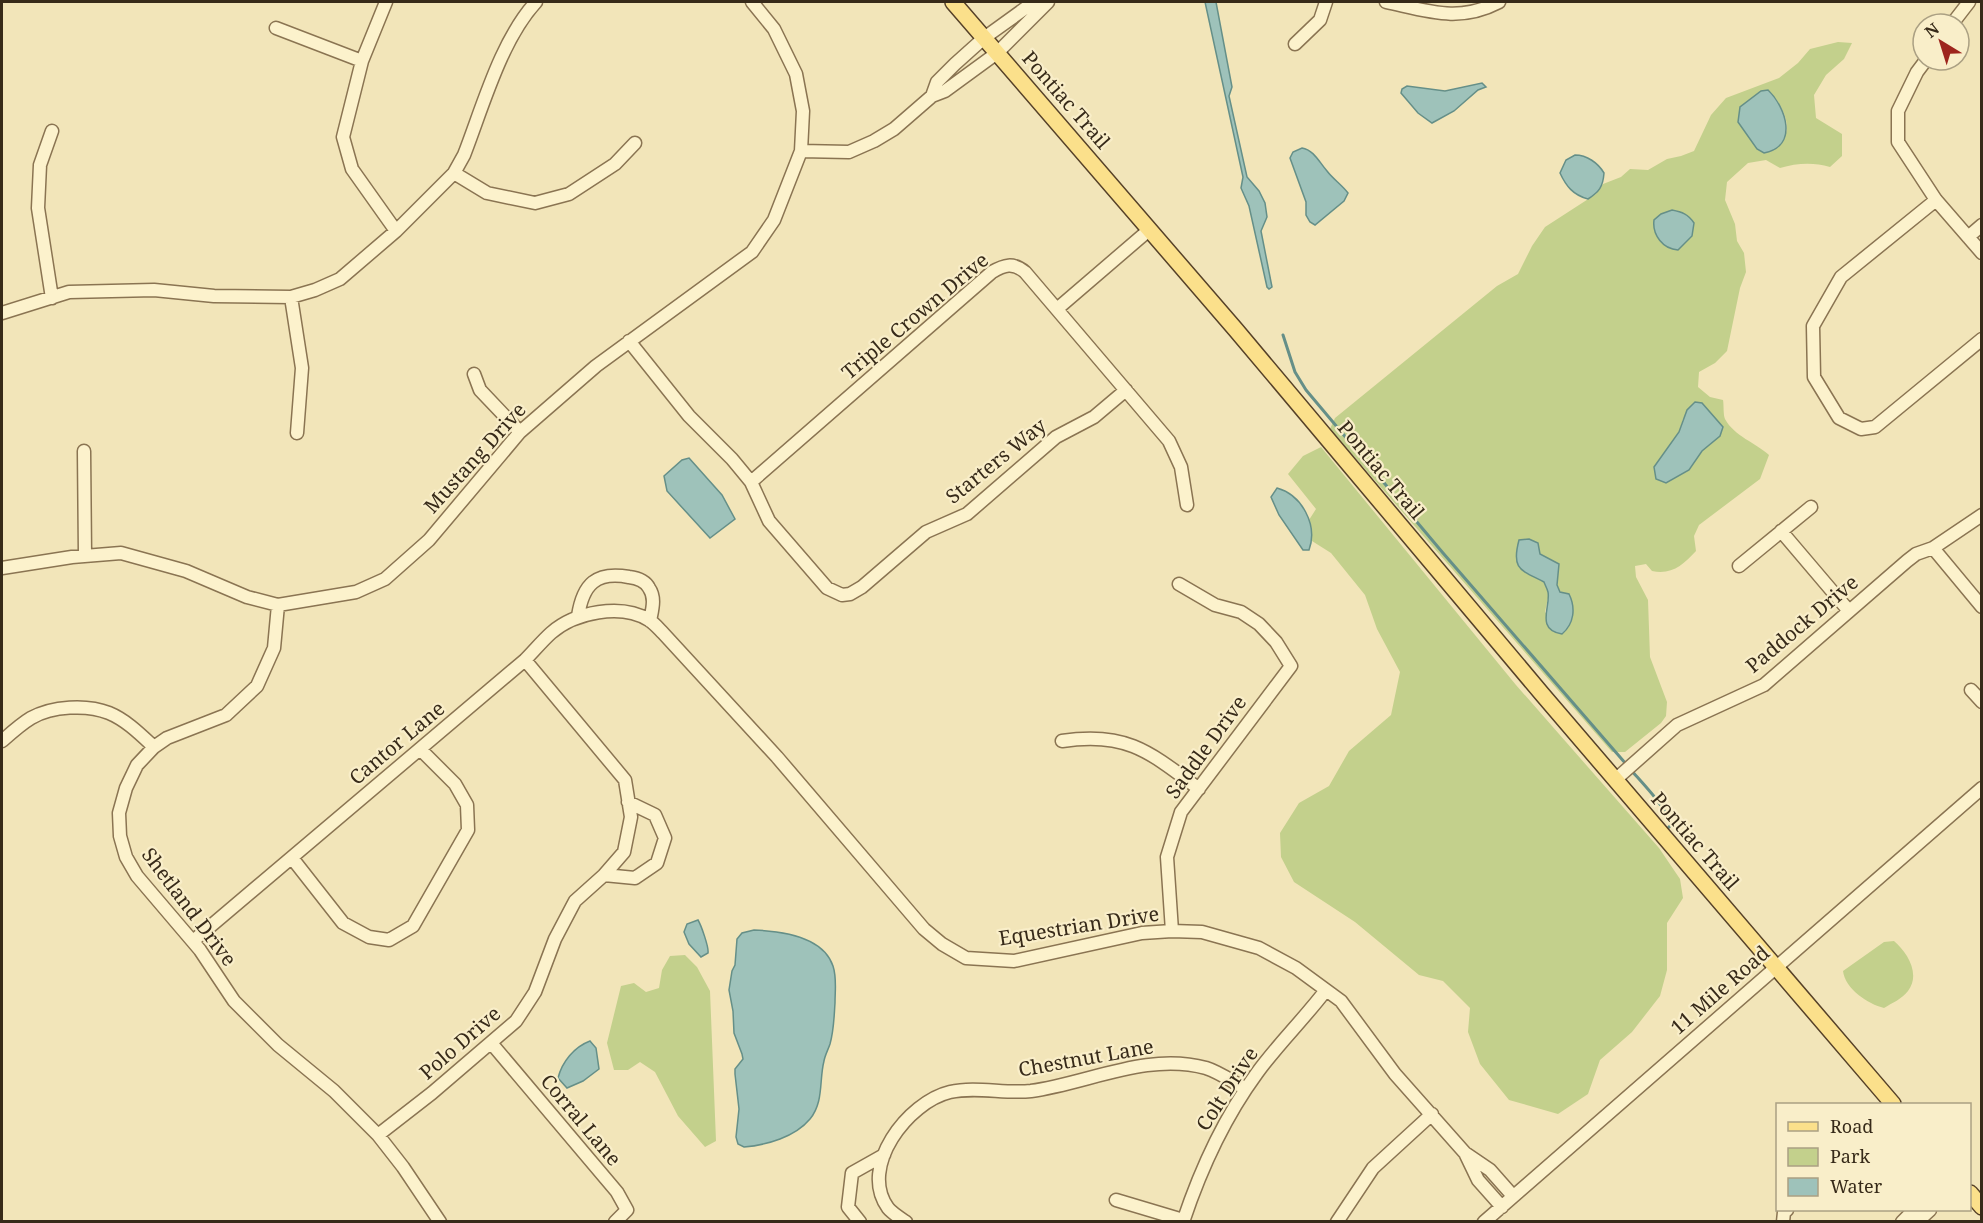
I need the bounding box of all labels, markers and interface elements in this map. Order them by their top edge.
north arrow [1911,12,1971,72]
text: N [1920,17,1944,43]
street label: Pontiac Trail [1016,45,1116,154]
street label: Triple Crown Drive [836,246,994,385]
street label: Mustang Drive [418,397,532,519]
street label: Starters Way [940,411,1052,509]
street label: Pontiac Trail [1332,414,1431,525]
street label: Paddock Drive [1740,569,1864,679]
street label: Saddle Drive [1159,690,1252,804]
street label: Cantor Lane [343,695,450,791]
street label: Pontiac Trail [1645,786,1745,895]
street label: Shetland Drive [136,842,243,971]
street label: Equestrian Drive [997,899,1161,952]
street label: 11 Mile Road [1664,939,1775,1040]
street label: Polo Drive [413,1000,506,1085]
street label: Chestnut Lane [1016,1032,1156,1083]
street label: Colt Drive [1189,1042,1264,1136]
street label: Corral Lane [535,1068,628,1171]
legend [1776,1103,1971,1211]
text: Road [1830,1114,1873,1138]
text: Park [1830,1144,1870,1168]
text: Water [1830,1174,1883,1198]

